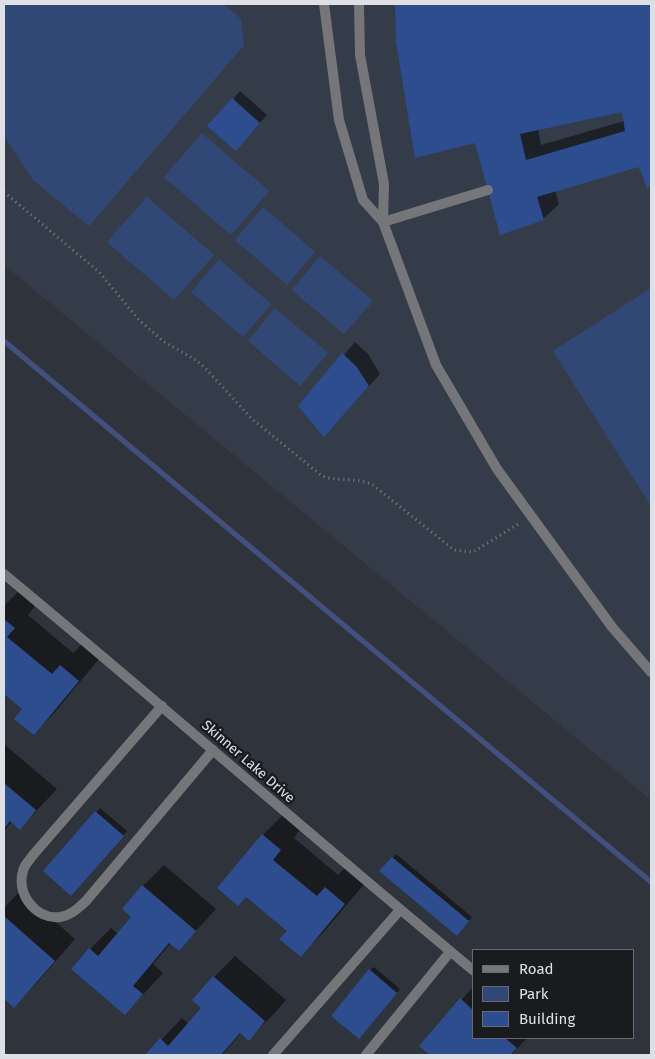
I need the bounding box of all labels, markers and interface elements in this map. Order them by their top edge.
street label: Skinner Lake Drive [198,717,298,807]
legend [472,949,635,1039]
text: Road [519,960,554,978]
text: Park [519,985,549,1003]
text: Building [519,1010,575,1028]

